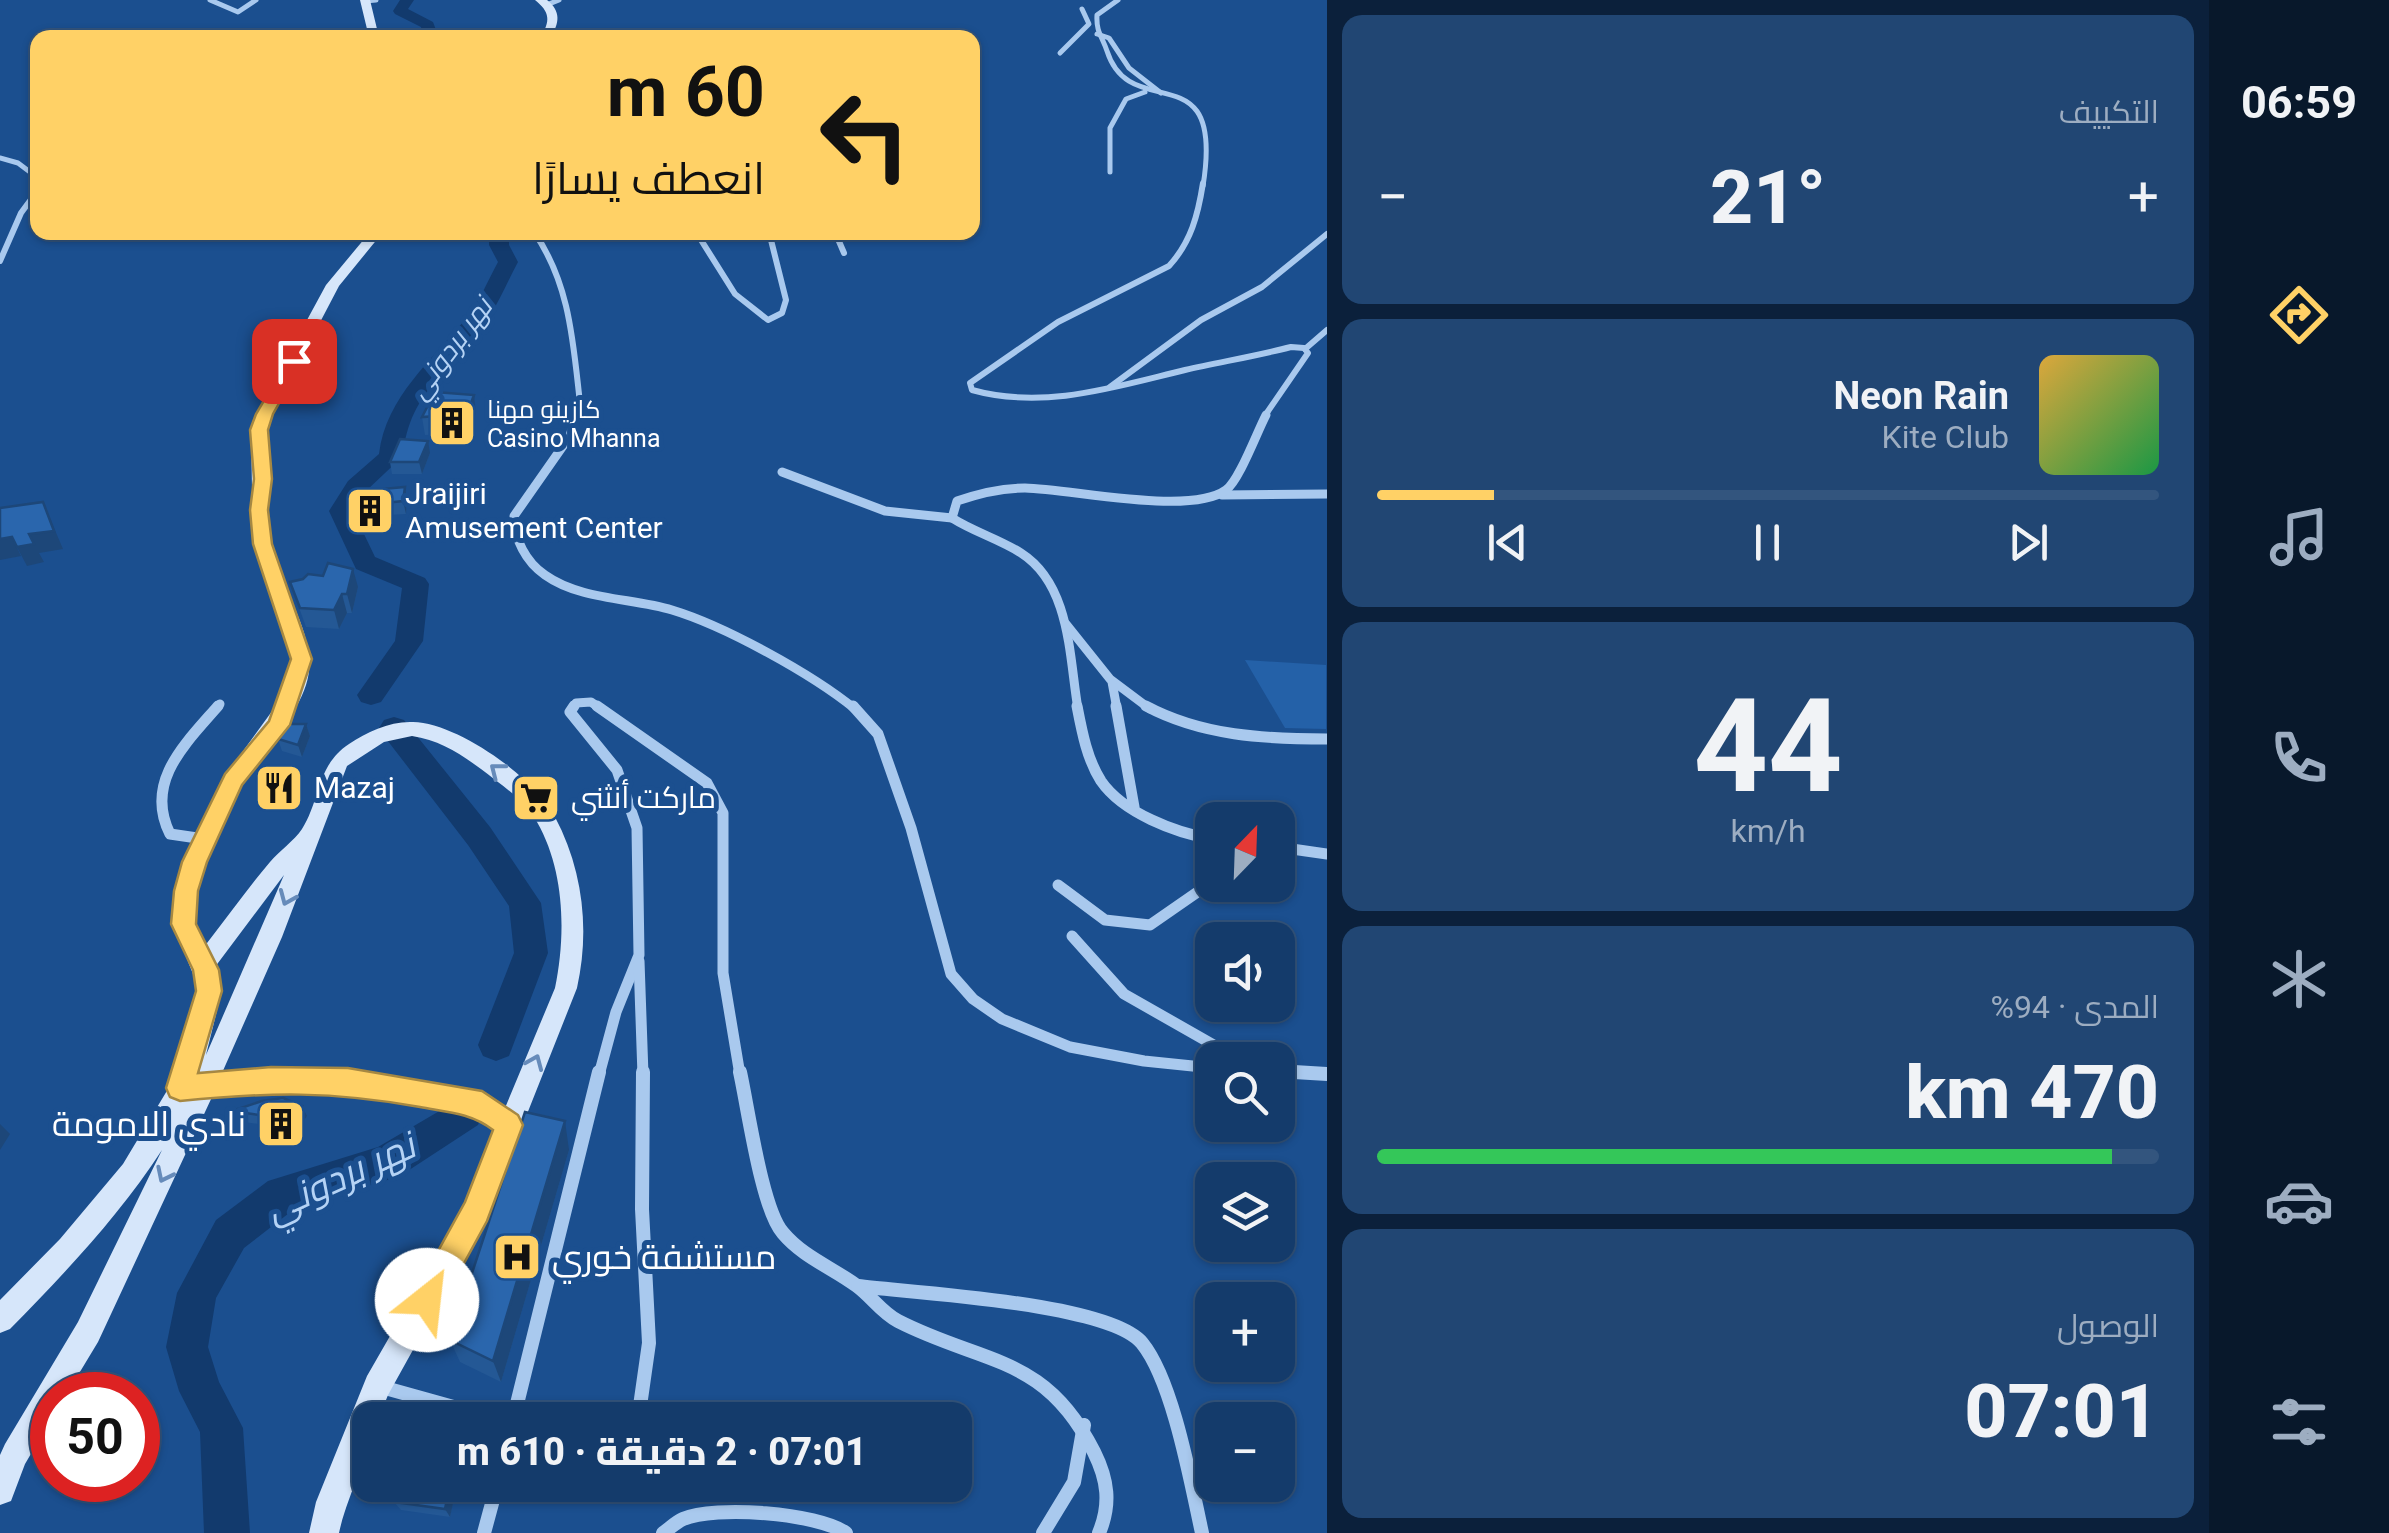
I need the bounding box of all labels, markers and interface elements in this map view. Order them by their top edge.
text: 60 m [607,51,765,133]
icon: left [800,70,930,200]
text: 06:59 [2241,76,2357,129]
text: التكييف [2059,93,2159,131]
text: انعطف يسارًا [532,152,765,205]
text: 21° [1710,153,1826,241]
text: − [1377,165,1408,229]
text: + [2128,165,2159,229]
icon: directions [2264,280,2334,350]
water label: نهر بردوني [402,289,505,409]
pin [252,319,337,404]
icon: arrive [267,334,322,389]
text: Neon Rain [1833,374,2009,418]
place label: كازينو مهنا Casino Mhanna [487,395,661,453]
building icon: كازينو مهنا Casino Mhanna [426,397,478,449]
text: Kite Club [1882,418,2009,456]
place label: Jraijiri Amusement Center [405,476,663,545]
building icon: Jraijiri Amusement Center [344,485,396,537]
icon: music [2264,502,2334,572]
icon: previous [1480,515,1535,570]
icon: pause [1740,515,1795,570]
icon: next [2001,515,2056,570]
text: 44 [1693,670,1843,823]
icon: phone [2264,723,2334,793]
restaurant icon: Mazaj [253,762,305,814]
one-way arrow [490,765,508,782]
place label: Mazaj [314,770,395,805]
supermarket icon: ماركت أنثني [510,772,562,824]
place label: ماركت أنثني [571,779,716,821]
north arrow [1195,802,1295,902]
map controls [1195,802,1295,1502]
text: km/h [1730,812,1806,850]
one-way arrow [279,888,299,906]
button: sound [1195,922,1295,1022]
icon: climate [2264,944,2334,1014]
text: المدى · 94% [1991,988,2159,1026]
button: search [1195,1042,1295,1142]
text: 470 km [1905,1048,2159,1136]
one-way arrow [523,1055,543,1073]
building icon: نادي الامومة [255,1098,307,1150]
place label: نادي الامومة [52,1104,246,1151]
water label: نهر بردوني [258,1122,429,1238]
button: layers [1195,1162,1295,1262]
one-way arrow [156,1164,176,1182]
icon: car [2264,1166,2334,1236]
hospital icon: مستشفة خوري [491,1231,543,1283]
place label: مستشفة خوري [552,1237,776,1284]
position arrow [375,1248,479,1352]
button: + [1195,1282,1295,1382]
text: الوصول [2057,1307,2159,1345]
text: 07:01 [1964,1367,2159,1455]
speed limit sign: 50 [30,1372,160,1502]
icon: filters [2264,1387,2334,1457]
button: − [1195,1402,1295,1502]
text: 07:01 · 2 دقيقة · 610 m [457,1430,867,1474]

